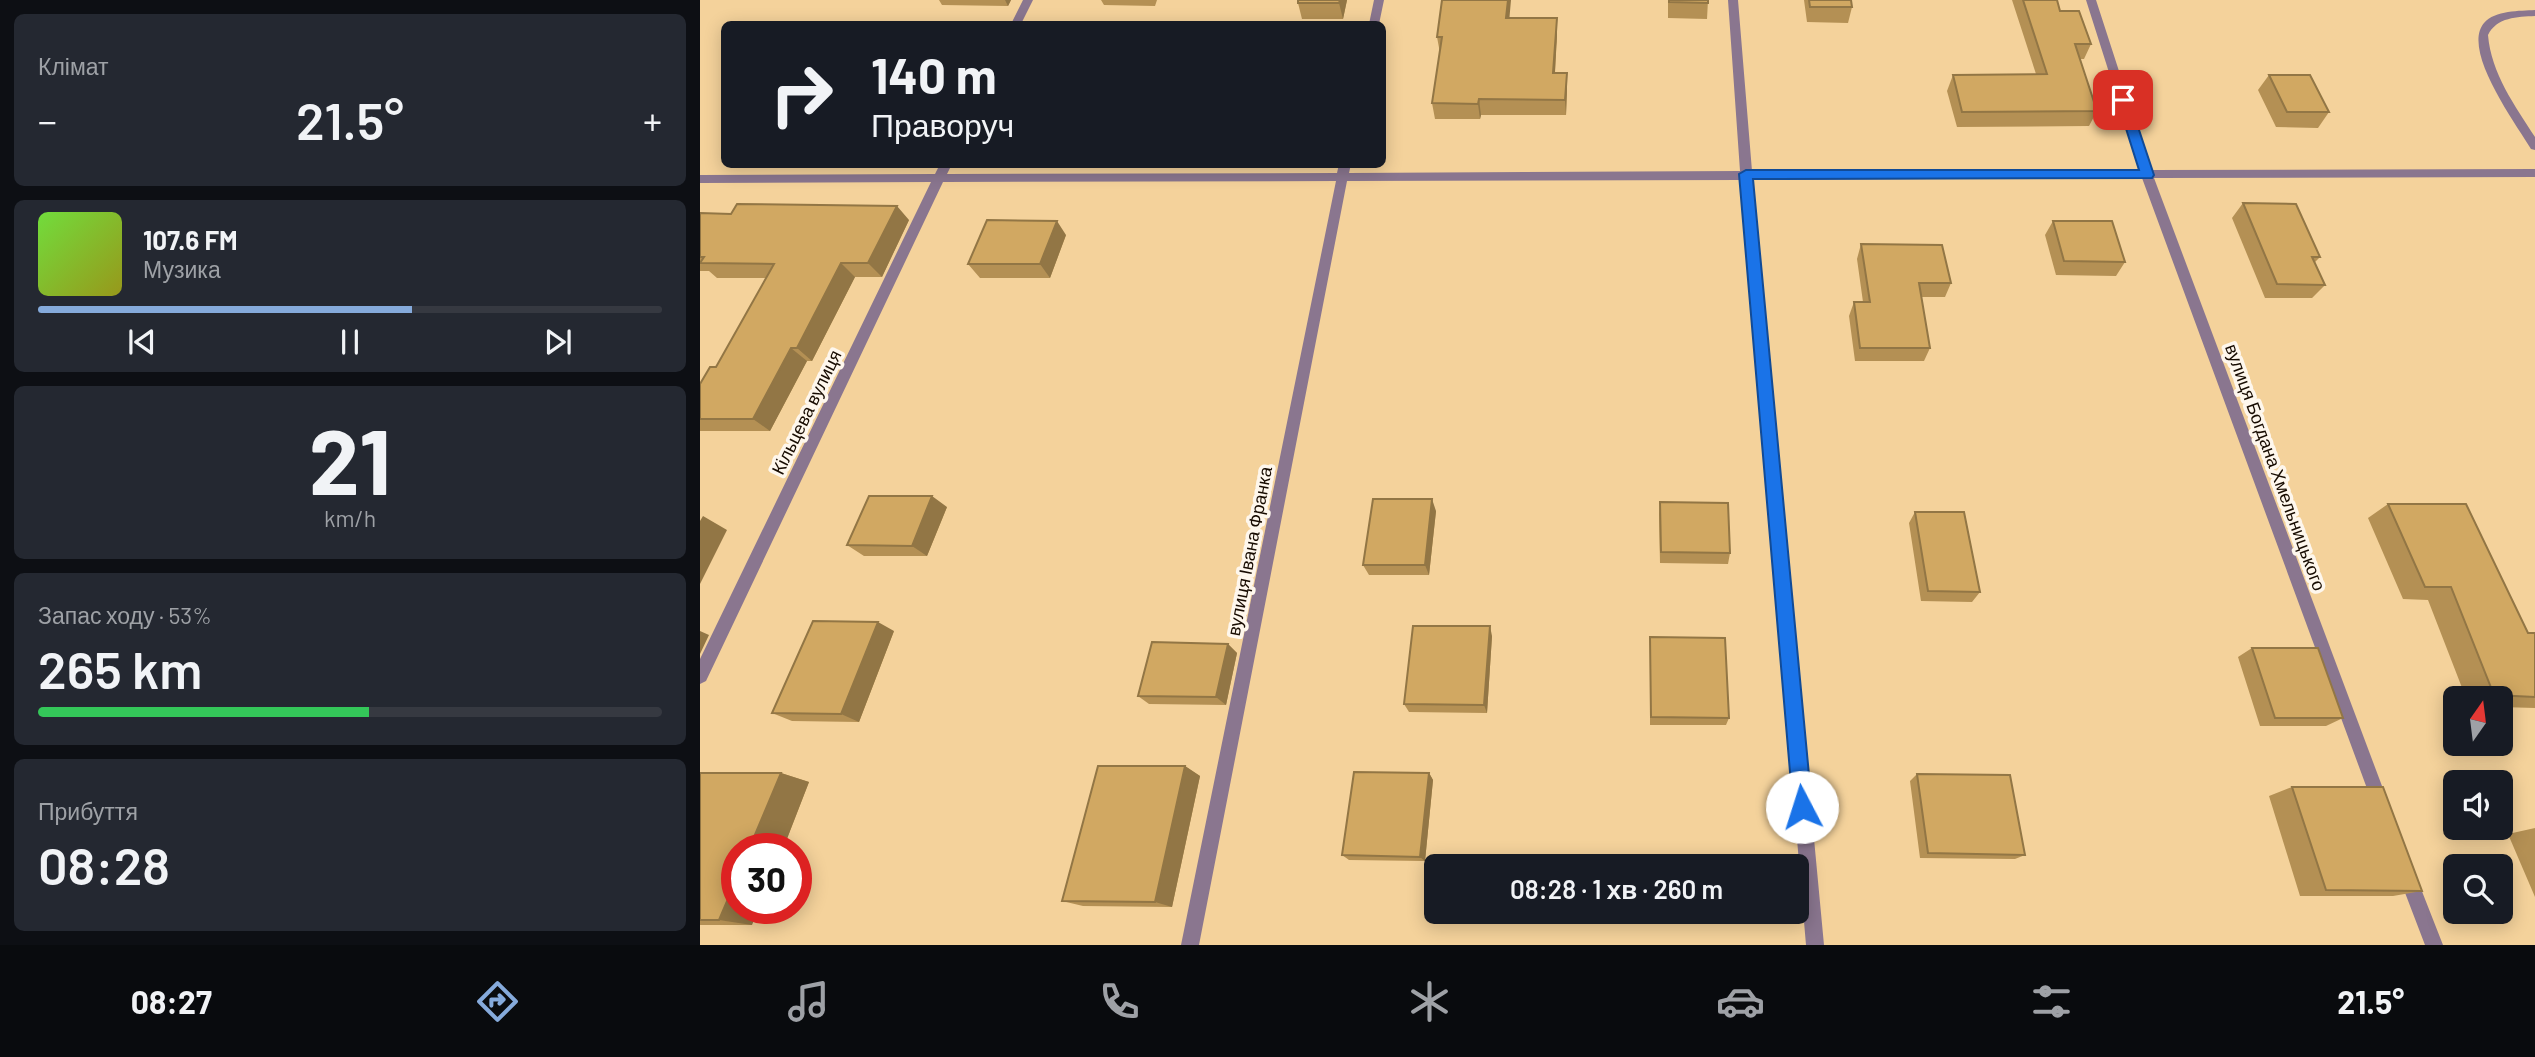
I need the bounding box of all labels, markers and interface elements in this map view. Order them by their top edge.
text: 140 m [871,45,997,104]
icon: right [756,49,847,140]
text: Клімат [38,52,109,80]
pin [2093,70,2153,130]
icon: arrive [2104,81,2142,119]
text: 21.5° [296,88,404,150]
text: − [38,97,57,143]
text: + [643,97,662,143]
text: Праворуч [871,105,1014,143]
text: 107.6 FM [143,224,238,255]
text: Музика [143,255,221,283]
icon: previous [123,323,161,361]
icon: pause [331,323,369,361]
icon: next [539,323,577,361]
street label: вулиця Богдана Хмельницького [2221,340,2331,594]
street label: Кільцева вулиця [766,346,846,478]
text: 21 [309,404,391,513]
street label: вулиця Івана Франка [1222,464,1276,637]
text: km/h [324,504,376,532]
text: Запас ходу · 53% [38,601,212,629]
text: 265 km [38,637,202,699]
north arrow [2443,686,2513,756]
map controls [2443,686,2513,924]
position arrow [1765,770,1839,844]
button: sound [2443,770,2513,840]
text: Прибуття [38,797,138,825]
text: 08:28 [38,833,170,895]
speed limit sign: 30 [721,833,812,924]
button: search [2443,854,2513,924]
text: 08:28 · 1 хв · 260 m [1510,873,1723,904]
icon: directions [473,977,522,1026]
icon: music [784,977,833,1026]
icon: phone [1095,977,1144,1026]
icon: climate [1405,977,1454,1026]
icon: car [1716,977,1765,1026]
icon: filters [2027,977,2076,1026]
text: 08:27 [131,982,212,1020]
text: 21.5° [2337,982,2404,1020]

